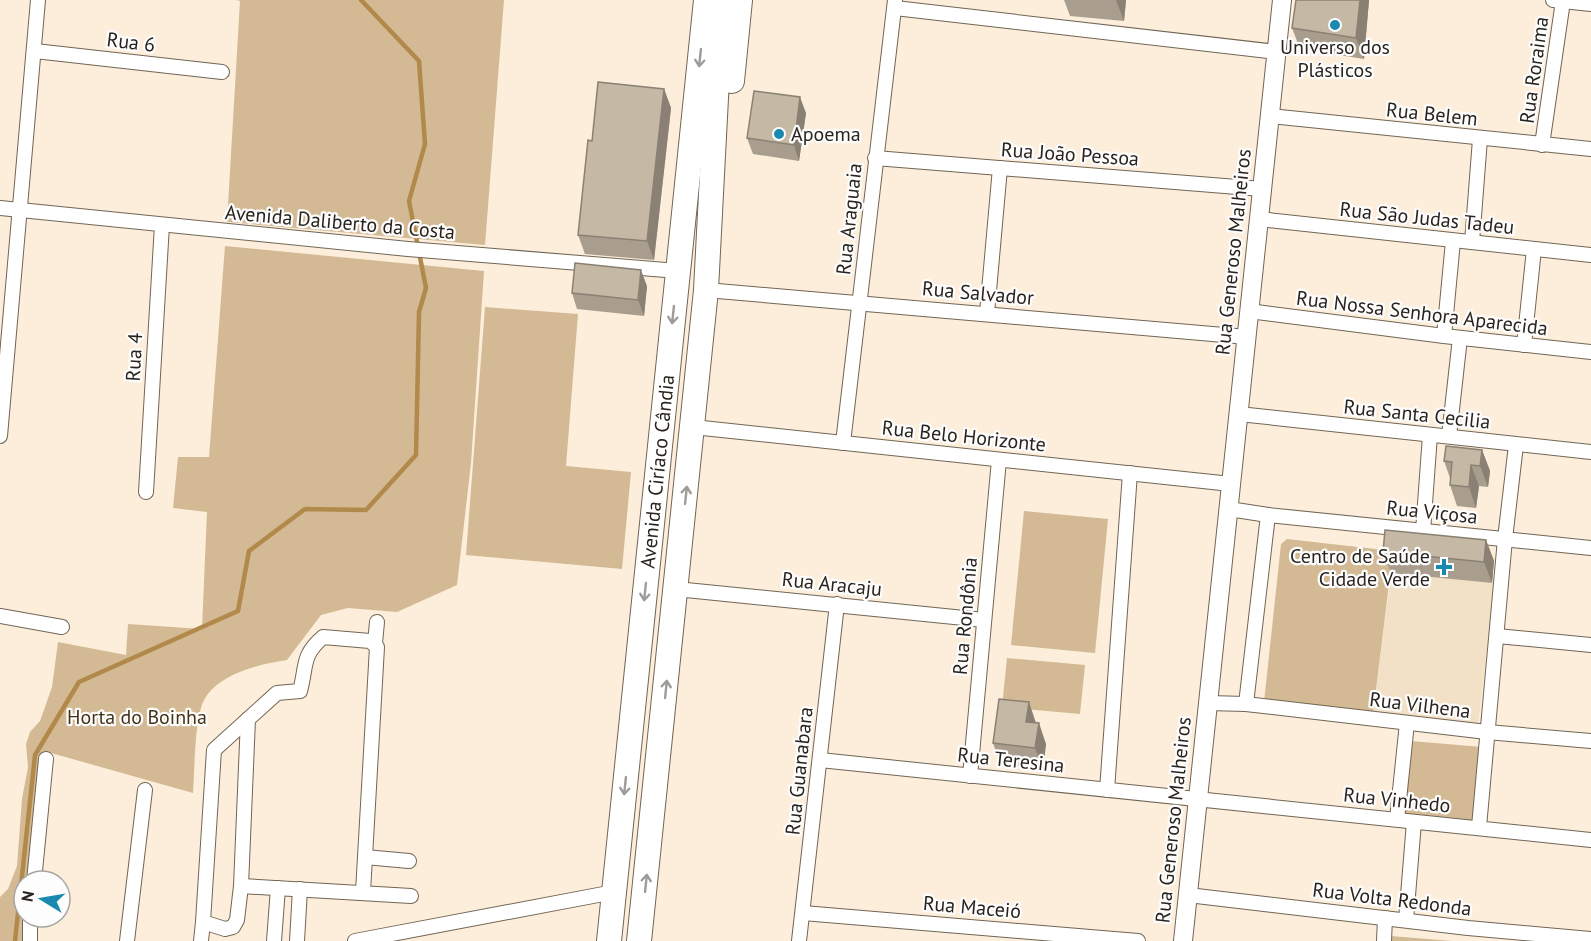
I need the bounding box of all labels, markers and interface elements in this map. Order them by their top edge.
street label: Rua Roraima [1514,15,1554,125]
marker: Universo dos Plásticos [1328,18,1342,32]
street label: Rua 6 [105,26,157,58]
place label: Universo dos Plásticos [1280,34,1390,83]
one-way arrow [694,48,705,68]
street label: Rua Belem [1385,96,1479,132]
place label: Apoema [791,121,861,147]
marker: Apoema [772,127,786,141]
street label: Rua João Pessoa [1000,136,1140,172]
street label: Rua Generoso Malheiros [1209,148,1257,356]
street label: Rua Araguaia [830,162,868,276]
street label: Rua São Judas Tadeu [1338,196,1516,240]
street label: Avenida Daliberto da Costa [224,199,456,245]
street label: Rua Salvador [921,275,1035,311]
street label: Rua Nossa Senhora Aparecida [1295,285,1549,341]
one-way arrow [667,304,678,324]
street label: Rua 4 [120,332,148,382]
street label: Avenida Ciríaco Cândia [634,373,680,570]
street label: Rua Santa Cecilia [1342,393,1492,435]
street label: Rua Belo Horizonte [881,414,1047,458]
one-way arrow [681,486,692,505]
street label: Rua Viçosa [1385,494,1479,530]
place label: Centro de Saúde Cidade Verde [1290,543,1430,592]
street label: Rua Rondônia [947,556,983,676]
marker: Centro de Saúde Cidade Verde [1435,558,1453,576]
street label: Rua Aracaju [781,566,883,602]
one-way arrow [639,582,650,602]
one-way arrow [661,679,672,699]
street label: Rua Vilhena [1368,686,1472,724]
park label: Horta do Boinha [67,704,207,730]
street label: Rua Guanabara [779,706,819,836]
street label: Rua Generoso Malheiros [1149,716,1197,924]
street label: Rua Teresina [956,741,1066,779]
one-way arrow [619,776,630,796]
street label: Rua Vinhedo [1342,781,1452,819]
north arrow [12,869,72,929]
one-way arrow [640,873,651,893]
street label: Rua Volta Redonda [1311,876,1473,922]
text: N [16,889,38,903]
street label: Rua Maceió [922,890,1022,924]

